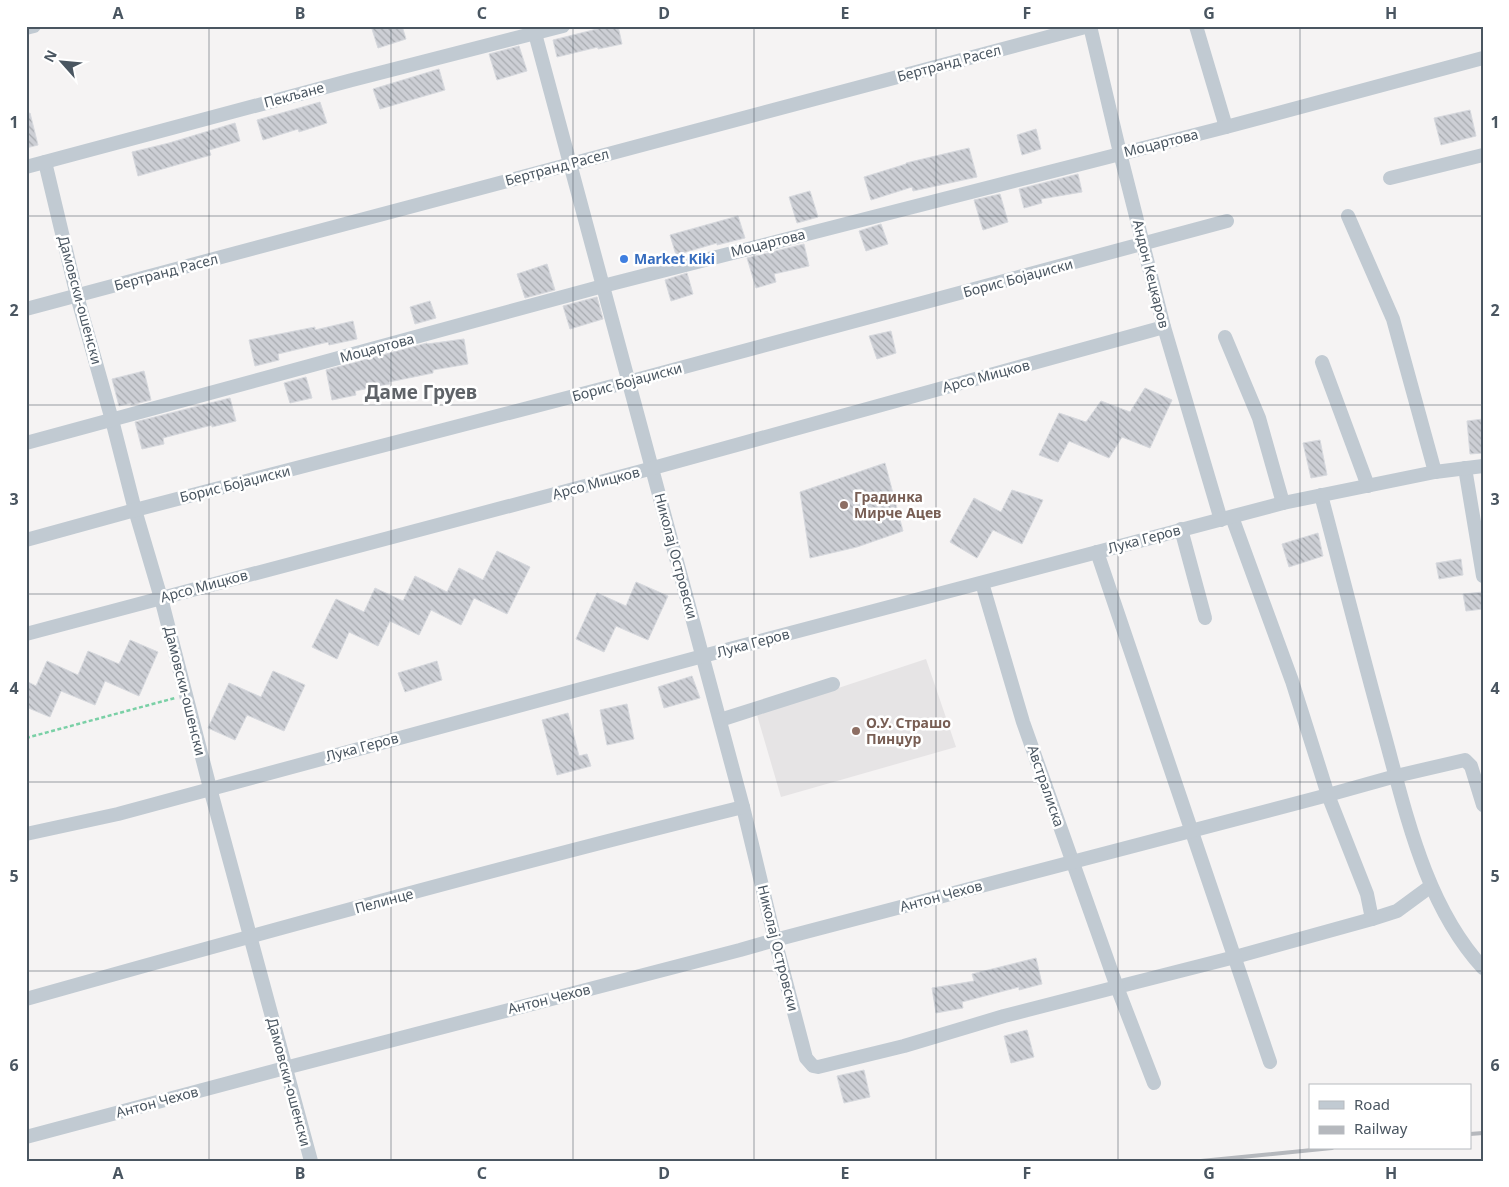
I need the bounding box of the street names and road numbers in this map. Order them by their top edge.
street label: Бертранд Расел [895,40,1003,86]
street label: Пекљане [262,77,326,112]
street label: Моцартова [1122,124,1200,161]
street label: Бертранд Расел [503,144,611,190]
street label: Андон Кецкаров [1129,218,1174,330]
street label: Моцартова [729,224,807,261]
street label: Дамовски-ошенски [54,233,107,366]
street label: Бертранд Расел [112,249,220,295]
street label: Борис Бојаџиски [961,254,1075,301]
street label: Моцартова [338,328,416,367]
street label: Арсо Мицков [940,355,1032,396]
street label: Борис Бојаџиски [570,358,684,405]
street label: Борис Бојаџиски [178,461,292,506]
street label: Арсо Мицков [550,462,642,503]
street label: Николај Островски [651,491,702,621]
street label: Лука Геров [1105,520,1182,557]
street label: Арсо Мицков [158,565,250,606]
street label: Дамовски-ошенски [160,624,211,758]
street label: Лука Геров [714,624,791,661]
street label: Лука Геров [323,728,400,765]
street label: Австралиска [1024,742,1069,829]
street label: Антон Чехов [898,875,984,916]
street label: Николај Островски [754,883,803,1013]
street label: Пелинце [353,884,415,917]
street label: Антон Чехов [506,979,592,1018]
street label: Дамовски-ошенски [263,1015,316,1148]
street label: Антон Чехов [114,1081,200,1122]

